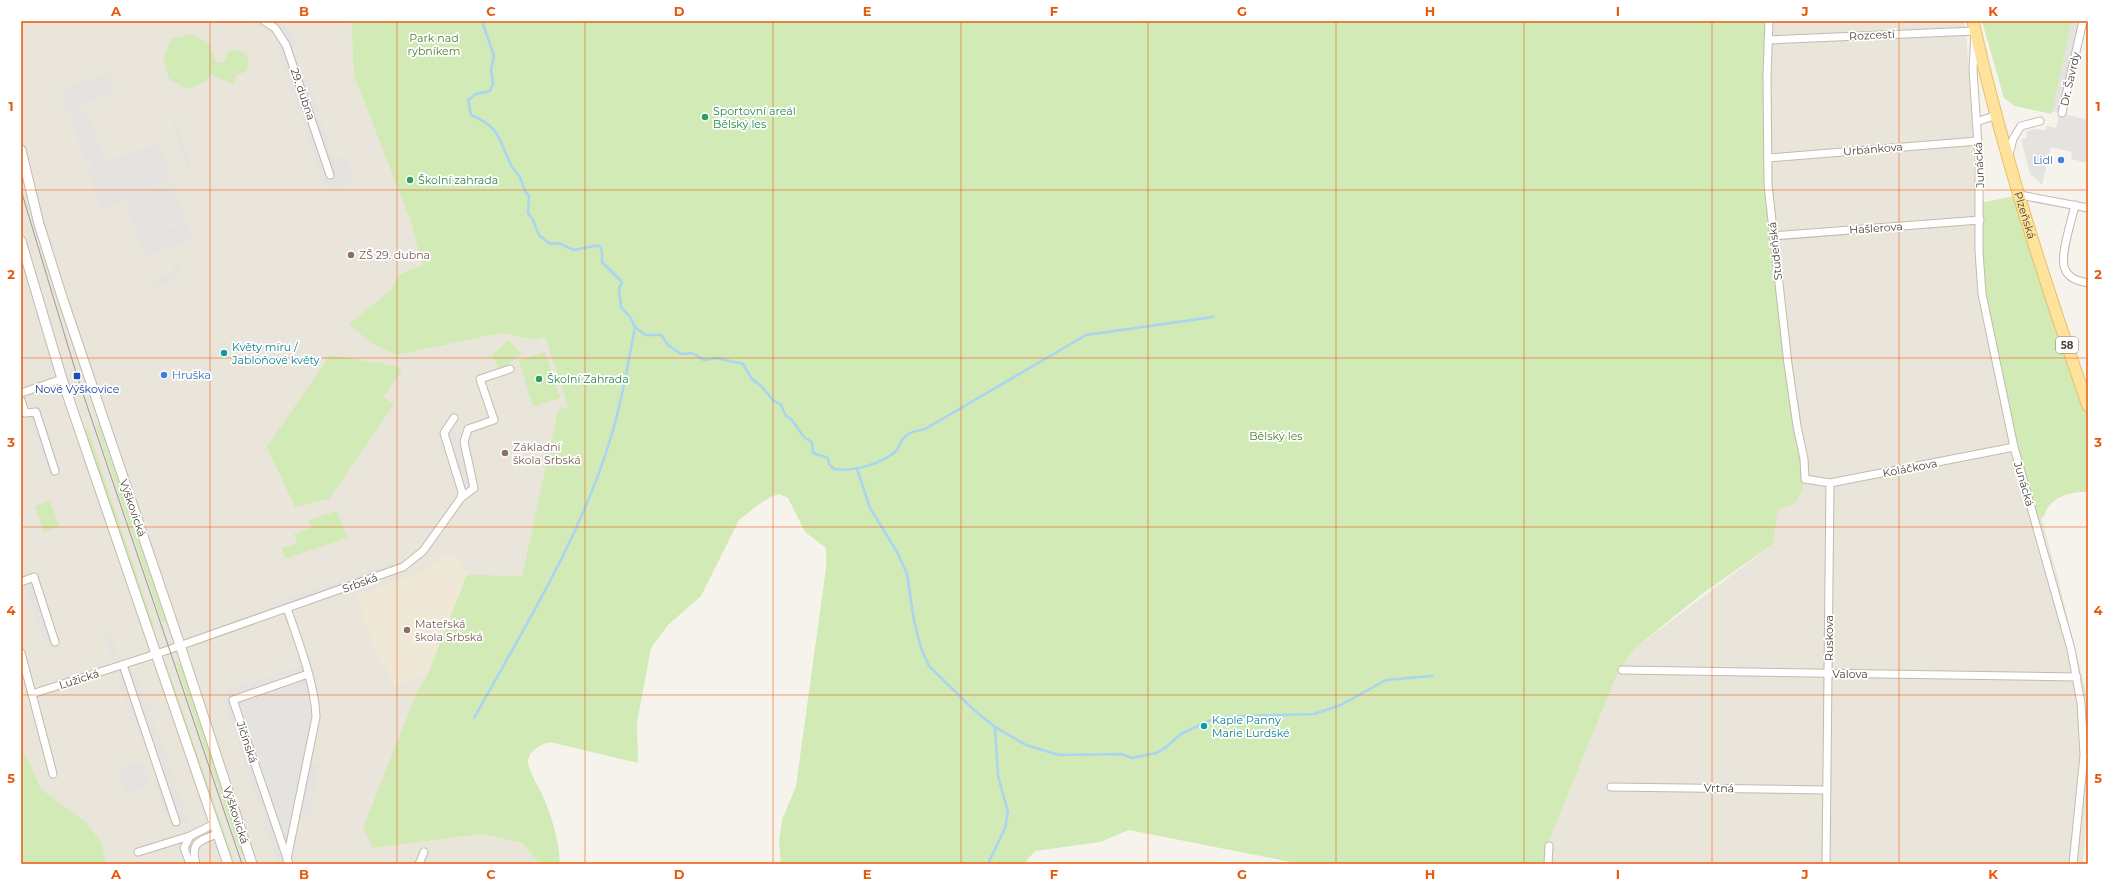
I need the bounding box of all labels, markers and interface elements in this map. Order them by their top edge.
text: A [110,3,122,19]
text: B [299,3,309,19]
text: C [486,3,496,19]
text: D [674,3,685,19]
text: E [863,3,872,19]
text: F [1050,3,1058,19]
text: G [1237,3,1247,19]
text: H [1425,3,1435,19]
text: I [1616,3,1620,19]
text: J [1800,3,1809,19]
text: K [1988,3,1998,19]
street label: Rozcestí [1849,27,1896,43]
park label: Park nad rybníkem [408,31,460,58]
street label: Dr. Šavrdy [2057,50,2083,108]
street label: 29. dubna [288,66,318,122]
text: 1 [8,98,14,114]
text: 1 [2095,98,2101,114]
place label: Sportovní areál Bělský les [713,104,796,131]
marker: Sportovní areál Bělský les [700,112,710,122]
street label: Urbánkova [1843,139,1903,159]
street label: Junácká [1971,142,1987,189]
place label: Lidl [2033,153,2053,167]
marker: Lidl [2056,155,2066,165]
place label: Školní zahrada [418,173,498,187]
marker: Školní zahrada [405,175,415,185]
street label: Plzeňská [2011,190,2039,241]
street label: Hašlerova [1849,219,1903,237]
street label: Studeňská [1765,221,1785,281]
place label: ZŠ 29. dubna [359,248,430,262]
marker: ZŠ 29. dubna [346,250,356,260]
text: 2 [7,266,15,282]
text: 2 [2094,266,2102,282]
road number: 58 [2056,337,2078,353]
place label: Květy míru / Jabloňové květy [231,340,320,367]
marker: Květy míru / Jabloňové květy [219,348,229,358]
place label: Hruška [172,368,211,382]
marker: Hruška [159,370,169,380]
marker: Nové Výškovice [72,371,82,381]
place label: Školní Zahrada [547,372,629,386]
marker: Školní Zahrada [534,374,544,384]
place label: Nové Výškovice [35,382,120,396]
park label: Bělský les [1249,429,1303,443]
text: 3 [6,434,15,450]
text: 3 [2093,434,2102,450]
place label: Základní škola Srbská [513,440,581,467]
marker: Základní škola Srbská [500,448,510,458]
street label: Koláčkova [1882,456,1938,480]
street label: Junácká [2011,459,2037,508]
street label: Výškovická [117,477,149,539]
street label: Srbská [340,570,380,596]
text: 4 [7,602,16,618]
text: 4 [2094,602,2103,618]
street label: Ruskova [1822,615,1836,661]
place label: Mateřská škola Srbská [415,617,483,644]
marker: Mateřská škola Srbská [402,625,412,635]
street label: Lužická [57,666,101,692]
street label: Valova [1832,667,1868,681]
place label: Kaple Panny Marie Lurdské [1212,713,1290,740]
street label: Jičínská [233,718,260,765]
marker: Kaple Panny Marie Lurdské [1199,721,1209,731]
text: 5 [7,770,15,786]
text: 5 [2094,770,2102,786]
street label: Vrtná [1704,781,1734,795]
street label: Výškovická [220,784,252,846]
text: A [110,866,122,882]
text: B [299,866,309,882]
text: C [486,866,496,882]
text: D [674,866,685,882]
text: E [863,866,872,882]
text: F [1050,866,1058,882]
text: G [1237,866,1247,882]
text: H [1425,866,1435,882]
text: I [1616,866,1620,882]
text: J [1800,866,1809,882]
text: K [1988,866,1998,882]

